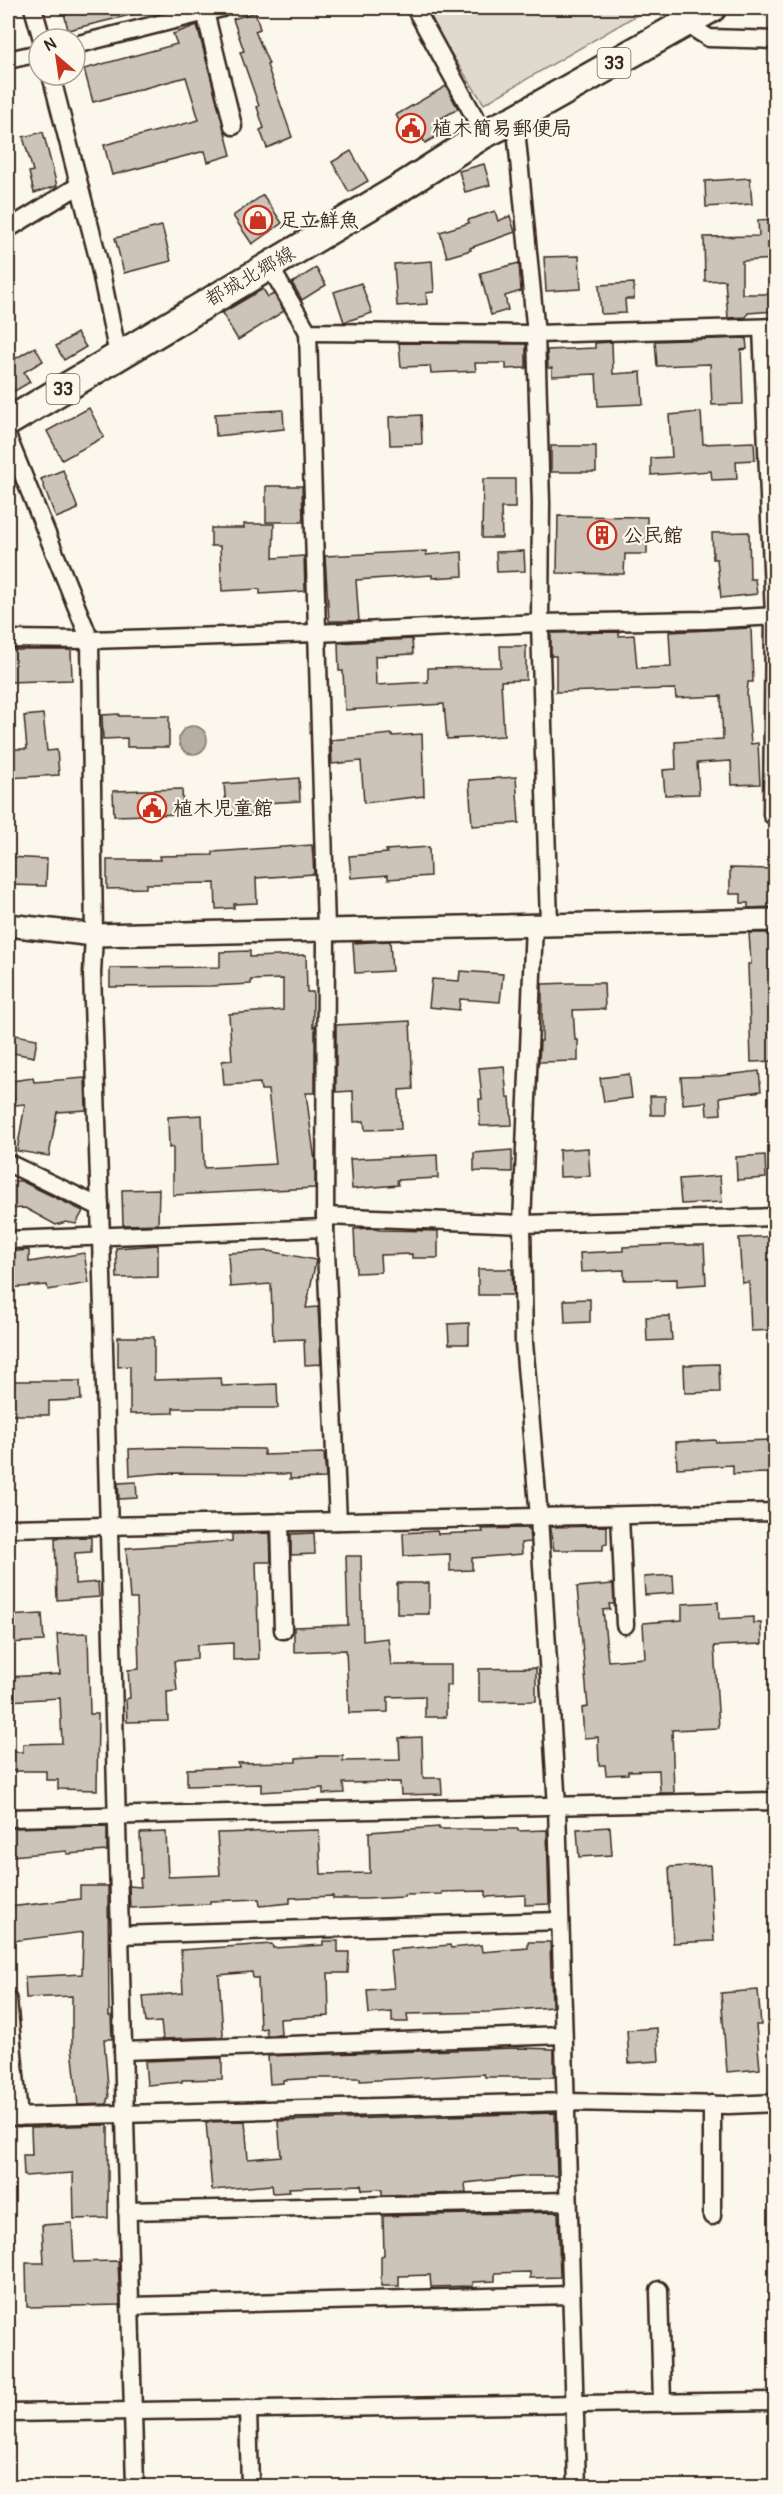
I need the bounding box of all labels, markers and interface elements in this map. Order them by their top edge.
north arrow [27,27,87,87]
text: N [41,33,60,56]
road number: 33 [598,48,630,78]
public building icon: 植木簡易郵便局 [395,112,427,144]
place label: 植木簡易郵便局 [432,116,572,141]
shop icon: 足立鮮魚 [242,204,274,236]
place label: 足立鮮魚 [279,208,359,233]
street label: 都城北郷線 [200,240,300,312]
road number: 33 [46,374,80,404]
building icon: 公民館 [586,519,618,551]
place label: 公民館 [623,523,683,548]
public building icon: 植木児童館 [136,792,168,824]
place label: 植木児童館 [173,796,273,821]

